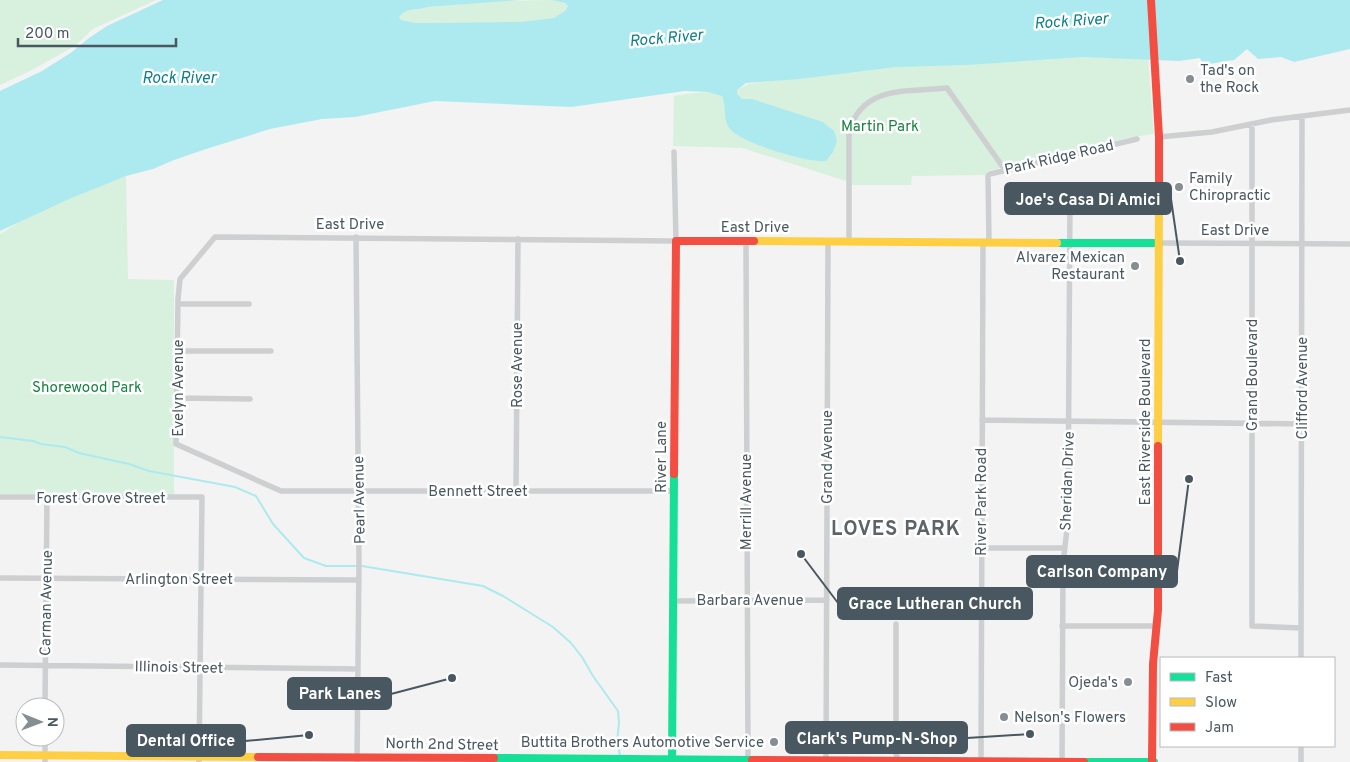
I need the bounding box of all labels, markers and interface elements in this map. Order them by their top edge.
water label: Rock River [1033,9,1111,35]
scale bar [18,15,175,47]
text: 200 m [25,25,70,44]
water label: Rock River [628,26,706,52]
place label: Tad's on the Rock [1200,62,1259,98]
water label: Rock River [142,69,218,89]
marker: Tad's on the Rock [1184,73,1196,85]
park label: Martin Park [841,118,919,137]
street label: Park Ridge Road [1003,137,1116,180]
place label: Family Chiropractic [1189,170,1271,206]
marker: Family Chiropractic [1173,181,1185,193]
callout: Joe's Casa Di Amici [1005,183,1171,214]
text: Joe's Casa Di Amici [1015,191,1161,211]
street label: East Drive [316,216,384,235]
street label: East Drive [721,219,789,238]
street label: East Drive [1201,222,1269,241]
place label: Alvarez Mexican Restaurant [1016,249,1125,285]
marker: Alvarez Mexican Restaurant [1129,260,1141,272]
street label: Grand Boulevard [1244,319,1263,431]
street label: Rose Avenue [509,322,528,408]
street label: Clifford Avenue [1294,337,1313,439]
street label: Evelyn Avenue [170,339,189,437]
street label: East Riverside Boulevard [1137,339,1156,505]
park label: Shorewood Park [32,379,142,398]
street label: Grand Avenue [819,410,838,504]
street label: River Lane [653,421,672,493]
street label: Sheridan Drive [1057,431,1080,531]
street label: River Park Road [973,448,992,556]
street label: Merrill Avenue [738,454,757,550]
street label: Pearl Avenue [350,456,371,544]
street label: Bennett Street [428,483,528,502]
street label: Forest Grove Street [36,490,166,509]
district label: LOVES PARK [831,517,961,543]
street label: Carman Avenue [37,550,58,656]
callout: Carlson Company [1027,556,1177,587]
text: Carlson Company [1037,563,1167,583]
street label: Arlington Street [125,571,233,590]
callout: Grace Lutheran Church [838,588,1032,619]
street label: Barbara Avenue [696,592,804,611]
text: Grace Lutheran Church [848,595,1022,615]
legend [1160,657,1335,747]
street label: Illinois Street [135,658,223,679]
text: Fast [1205,669,1233,688]
place label: Ojeda's [1068,674,1118,693]
marker: Ojeda's [1122,676,1134,688]
callout: Park Lanes [288,678,391,709]
text: Park Lanes [299,685,381,705]
text: Slow [1205,694,1237,713]
north arrow [15,697,65,747]
place label: Nelson's Flowers [1014,709,1126,728]
marker: Nelson's Flowers [998,711,1010,723]
text: N [43,717,60,727]
text: Jam [1205,719,1234,738]
callout: Clark's Pump-N-Shop [786,722,967,753]
callout: Dental Office [127,725,245,756]
text: Clark's Pump-N-Shop [796,730,958,750]
text: Dental Office [137,732,235,752]
place label: Buttita Brothers Automotive Service [521,734,764,753]
street label: North 2nd Street [385,735,499,756]
marker: Buttita Brothers Automotive Service [768,736,780,748]

